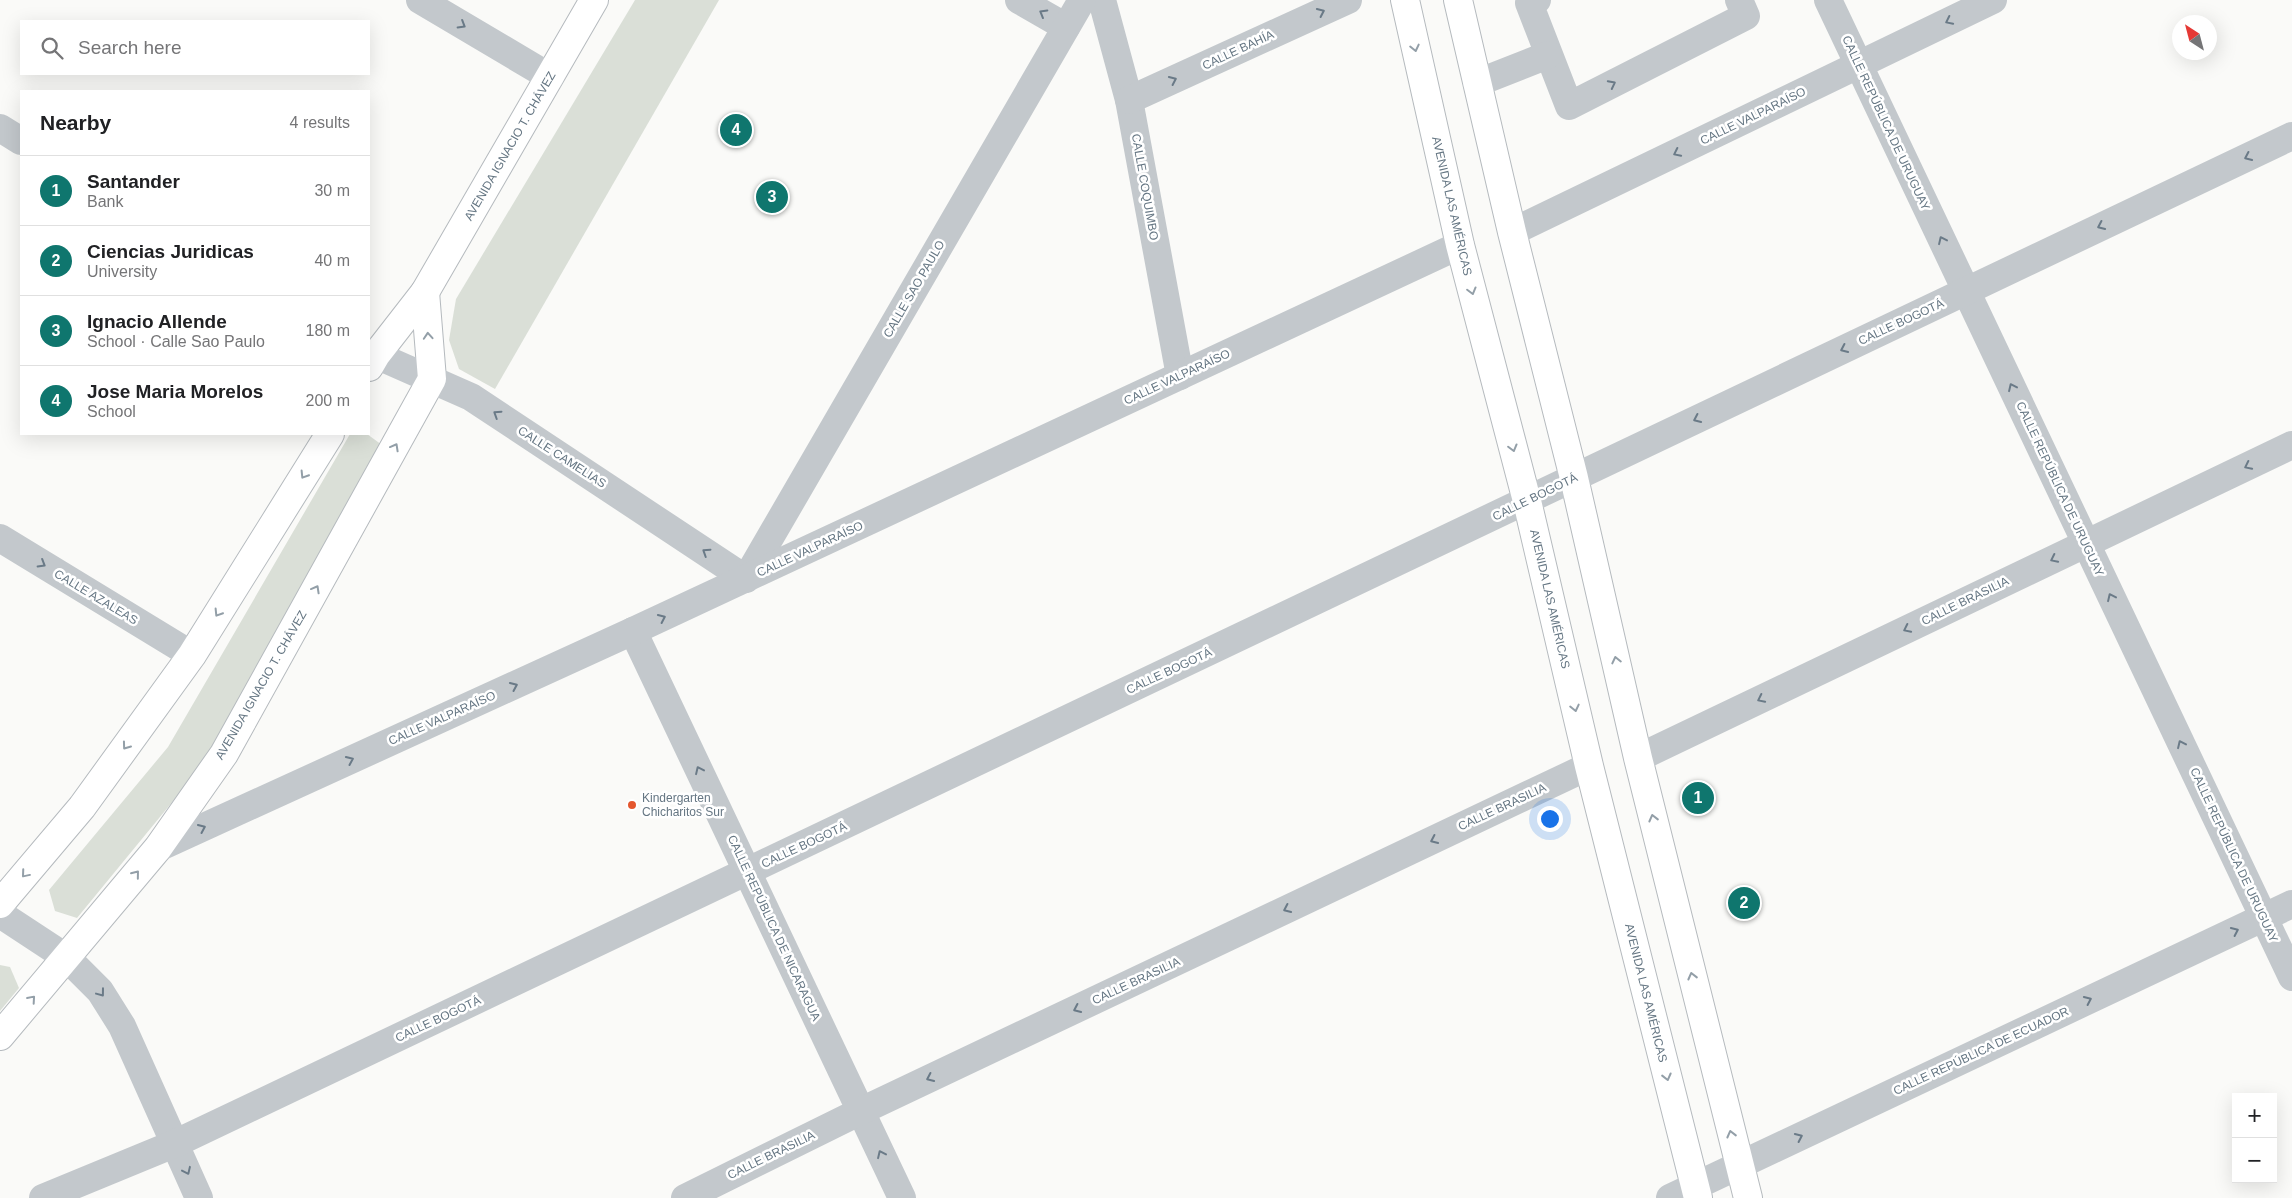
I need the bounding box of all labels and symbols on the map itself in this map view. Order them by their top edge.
one-way arrow [1316,8,1325,19]
one-way arrow [1039,10,1048,20]
one-way arrow [1945,15,1954,26]
north arrow [2172,15,2217,60]
one-way arrow [457,18,466,28]
street label: CALLE BAHÍA [1200,26,1276,73]
street label: CALLE REPÚBLICA DE URUGUAY [1839,33,1934,213]
one-way arrow [1409,43,1420,52]
street label: AVENIDA IGNACIO T. CHÁVEZ [461,69,558,223]
one-way arrow [1168,76,1177,86]
one-way arrow [1607,80,1616,90]
street label: CALLE VALPARAÍSO [1698,83,1808,148]
pin: 4 [720,111,752,149]
street label: CALLE COQUIMBO [1129,133,1161,241]
street label: AVENIDA LAS AMÉRICAS [1429,135,1476,277]
one-way arrow [1673,147,1682,157]
one-way arrow [2244,150,2253,161]
pin: 3 [756,178,788,216]
one-way arrow [2097,220,2106,231]
one-way arrow [1938,236,1948,245]
street label: CALLE SAO PAULO [880,238,948,340]
one-way arrow [1466,287,1477,296]
street label: CALLE BOGOTÁ [1856,295,1946,348]
one-way arrow [423,331,434,339]
one-way arrow [1840,343,1849,353]
street label: CALLE VALPARAÍSO [1121,345,1232,408]
one-way arrow [2007,383,2018,392]
street label: CALLE REPÚBLICA DE URUGUAY [2013,399,2108,579]
one-way arrow [493,411,502,421]
one-way arrow [1693,413,1702,423]
street label: CALLE CAMELIAS [515,423,609,491]
one-way arrow [389,444,399,453]
one-way arrow [1507,444,1518,453]
one-way arrow [2244,460,2253,470]
street label: CALLE BOGOTÁ [1490,469,1580,524]
one-way arrow [301,470,311,479]
street label: CALLE VALPARAÍSO [754,517,865,580]
street label: AVENIDA LAS AMÉRICAS [1527,528,1574,670]
one-way arrow [702,549,711,558]
one-way arrow [2050,553,2059,563]
one-way arrow [36,557,45,567]
street label: CALLE AZALEAS [52,567,140,627]
street label: CALLE BRASILIA [1919,574,2011,628]
one-way arrow [310,586,320,595]
one-way arrow [2107,593,2118,602]
one-way arrow [215,607,224,617]
street label: AVENIDA IGNACIO T. CHÁVEZ [212,608,309,762]
one-way arrow [657,614,666,624]
one-way arrow [1904,623,1913,633]
street label: CALLE BOGOTÁ [1124,644,1214,697]
one-way arrow [1611,656,1622,665]
one-way arrow [509,681,518,692]
street label: CALLE VALPARAÍSO [386,687,498,748]
one-way arrow [1757,693,1766,703]
one-way arrow [1569,704,1580,713]
one-way arrow [123,740,131,749]
one-way arrow [2177,740,2187,749]
one-way arrow [345,756,354,767]
street label: CALLE REPÚBLICA DE URUGUAY [2187,765,2282,945]
one-way arrow [694,766,705,775]
pin: 1 [1682,779,1714,817]
street label: CALLE BRASILIA [1456,780,1548,834]
place label: Kindergarten Chicharitos Sur [642,791,724,819]
marker: Kindergarten Chicharitos Sur [626,799,638,811]
your location [1537,806,1563,832]
one-way arrow [1648,814,1659,823]
street label: CALLE BOGOTÁ [759,818,849,871]
one-way arrow [197,823,206,834]
street label: CALLE REPÚBLICA DE NICARAGUA [725,832,824,1023]
one-way arrow [1430,833,1439,844]
one-way arrow [22,868,31,877]
one-way arrow [131,871,139,880]
pin: 2 [1728,884,1760,922]
one-way arrow [1283,903,1292,913]
street label: AVENIDA LAS AMÉRICAS [1622,922,1671,1064]
one-way arrow [2230,927,2239,937]
street label: CALLE BRASILIA [1090,954,1182,1008]
one-way arrow [1687,972,1698,981]
one-way arrow [95,988,104,997]
street label: CALLE BOGOTÁ [393,992,483,1045]
one-way arrow [26,995,35,1004]
one-way arrow [2083,996,2092,1007]
one-way arrow [1073,1002,1082,1013]
street label: CALLE REPÚBLICA DE ECUADOR [1891,1003,2071,1098]
one-way arrow [926,1072,935,1082]
one-way arrow [1662,1073,1672,1081]
street label: CALLE BRASILIA [725,1128,817,1182]
one-way arrow [1726,1129,1737,1138]
one-way arrow [1794,1133,1803,1143]
one-way arrow [877,1150,887,1159]
one-way arrow [180,1166,191,1175]

